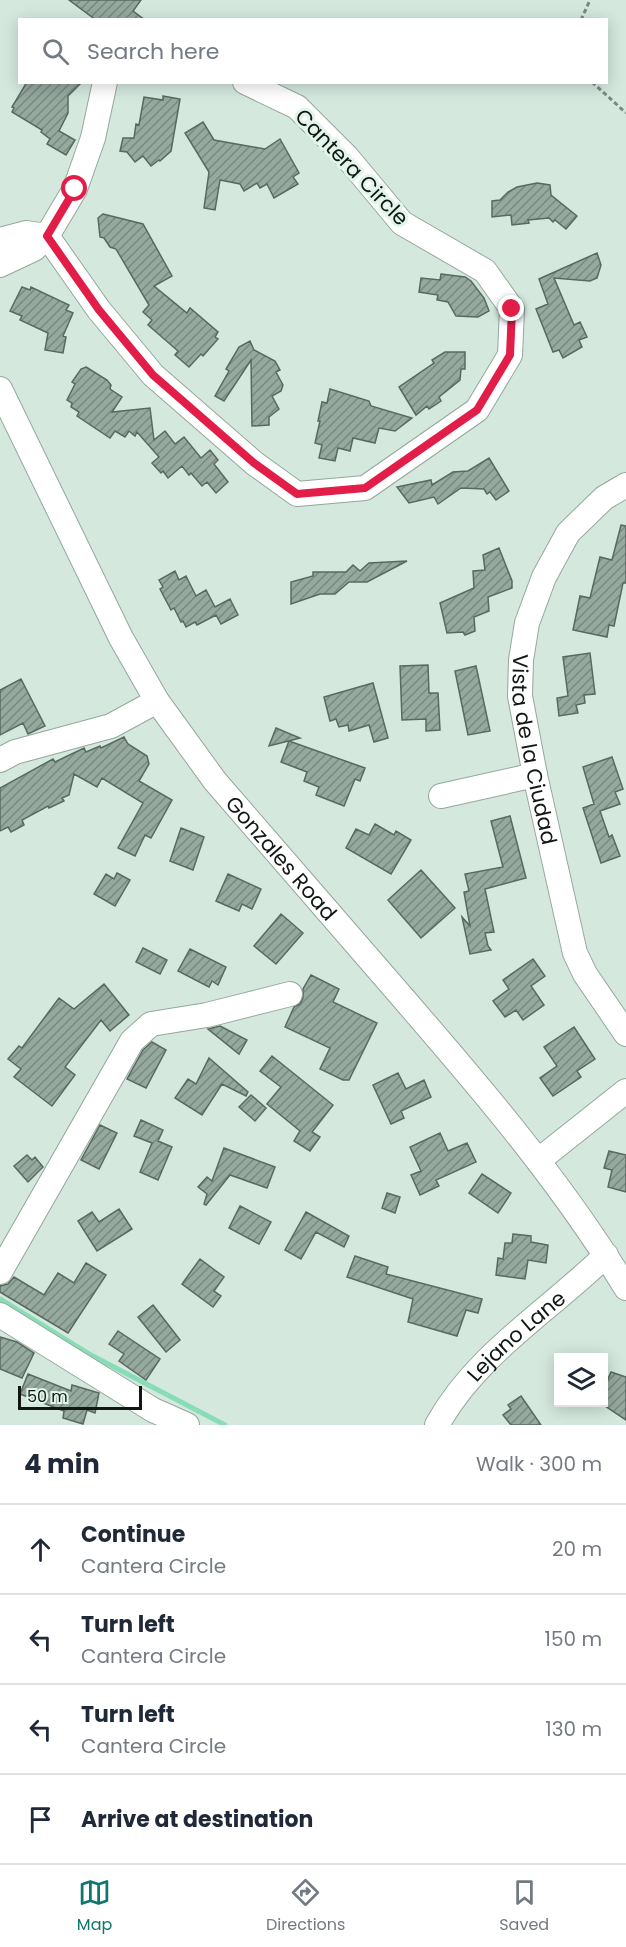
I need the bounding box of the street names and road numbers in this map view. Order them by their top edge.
street label: Cantera Circle [289,102,415,232]
street label: Vista de la Ciudad [505,654,565,847]
street label: Gonzales Road [219,789,344,927]
street label: Lejano Lane [460,1283,571,1387]

